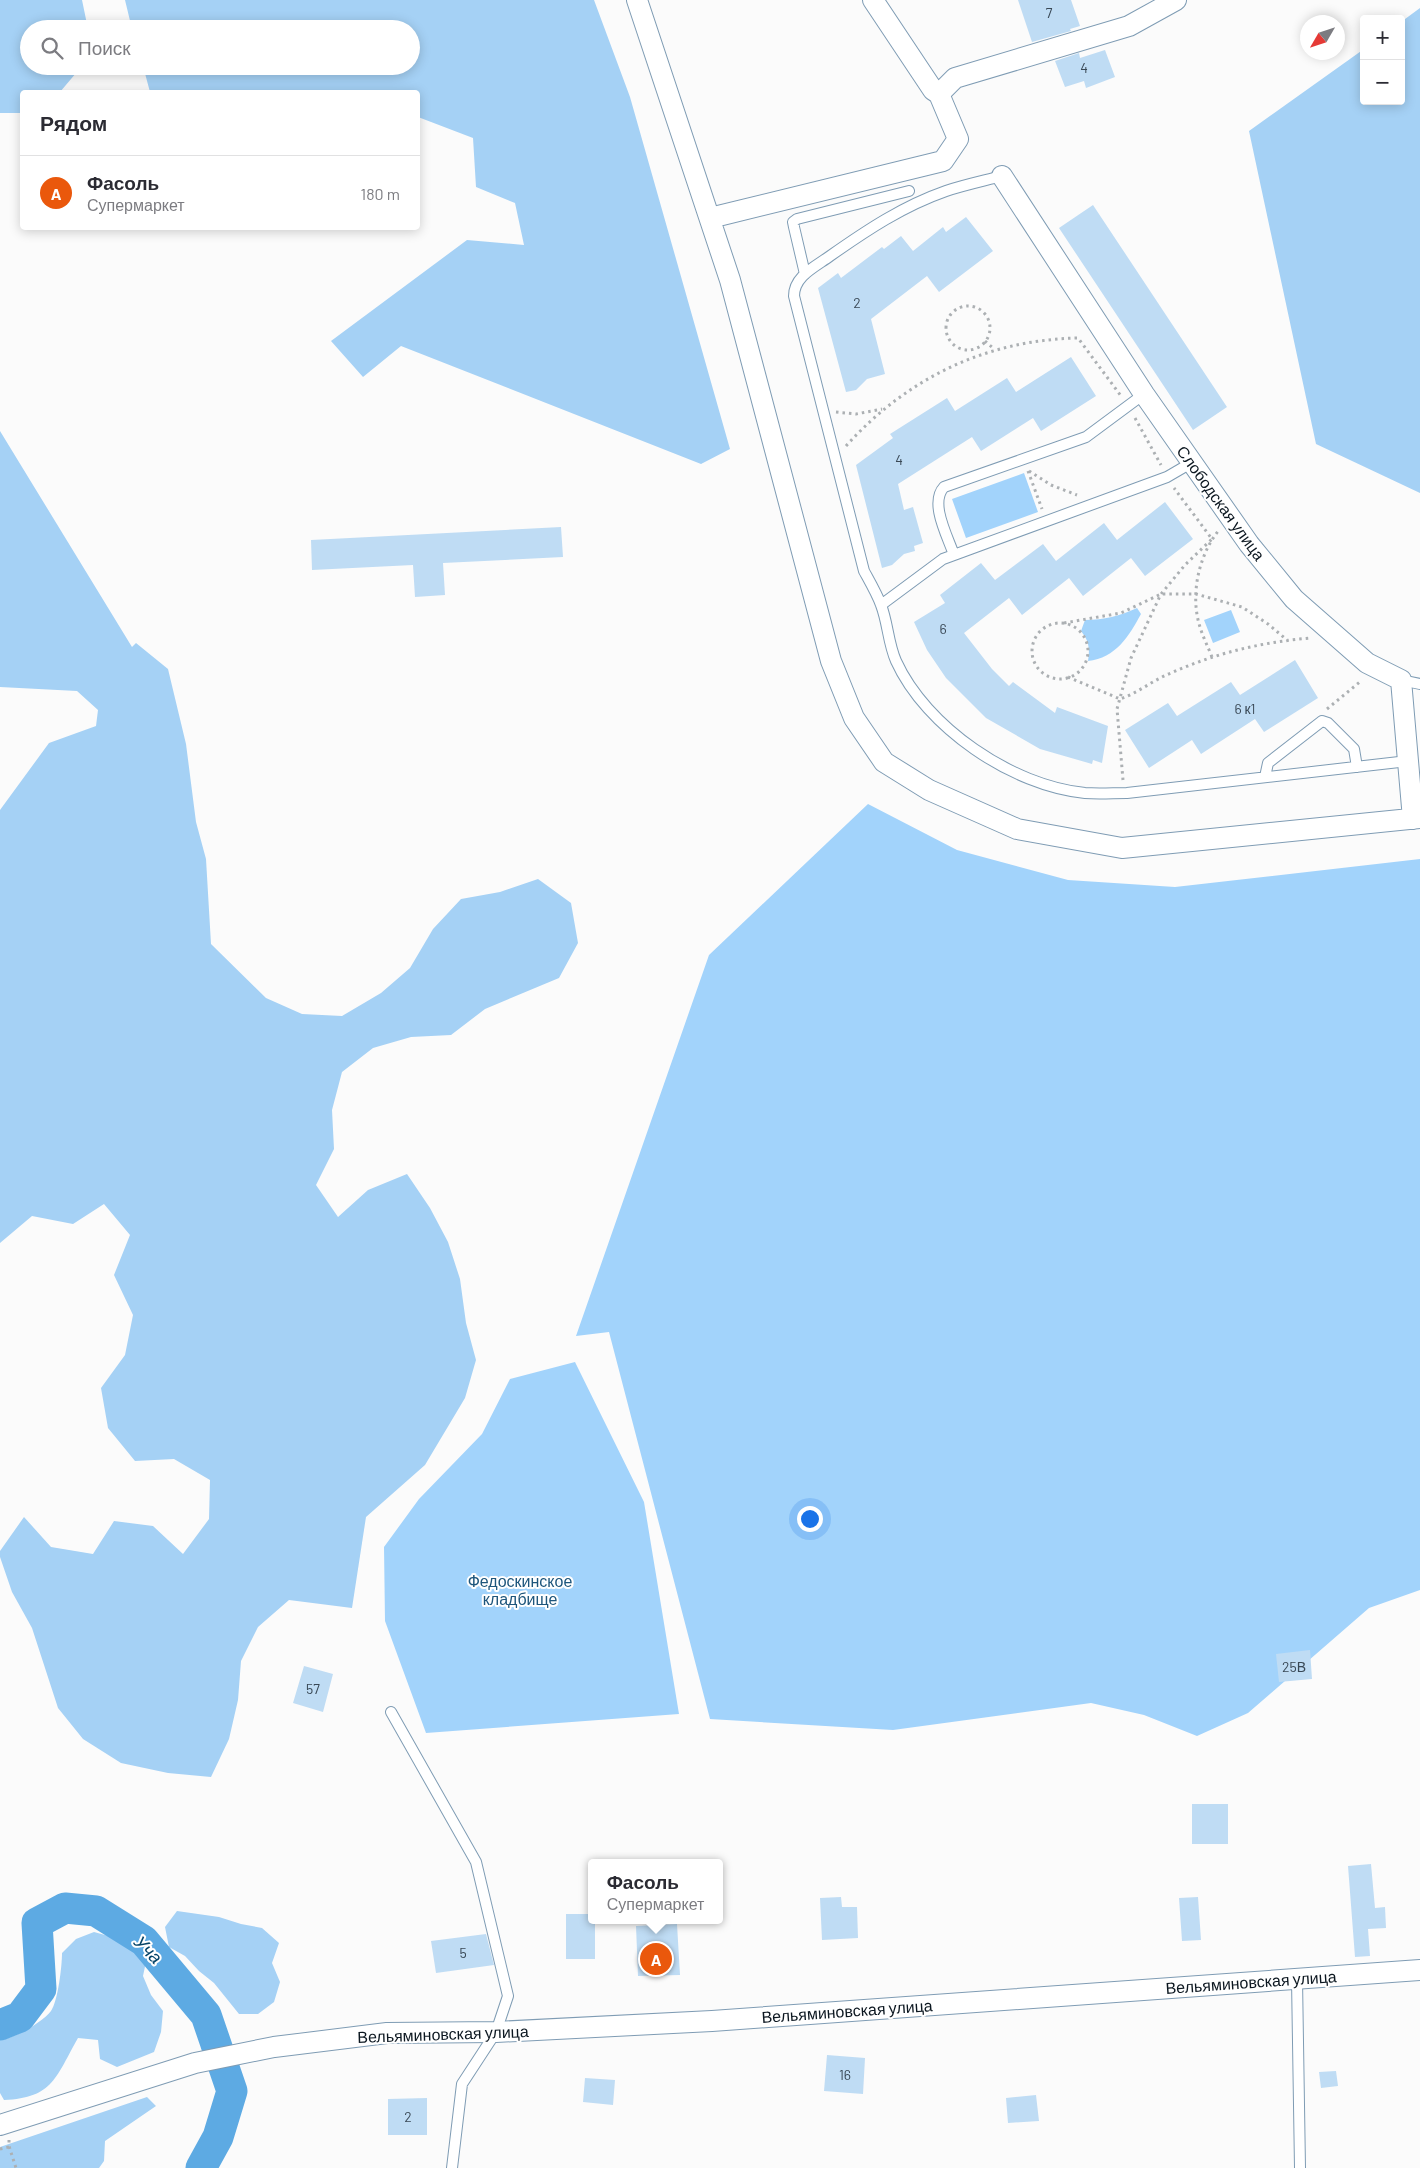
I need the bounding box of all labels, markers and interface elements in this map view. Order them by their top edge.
house number: 7 [1046,4,1053,21]
north arrow [1300,15,1345,60]
map controls [1360,15,1405,105]
button: + [1360,15,1405,60]
search box [20,20,420,75]
icon: search [38,34,66,62]
text: Поиск [78,36,131,59]
house number: 4 [1080,59,1088,76]
button: − [1360,60,1405,105]
text: Рядом [40,110,107,135]
text: Фасоль [87,171,159,194]
text: A [51,184,61,203]
text: 180 m [361,184,400,203]
text: Супермаркет [87,195,185,214]
house number: 2 [853,294,861,311]
street label: Слободская улица [1173,442,1269,564]
house number: 4 [895,451,903,468]
house number: 6 [939,620,947,637]
house number: 6 к1 [1234,700,1256,717]
your location [797,1506,823,1532]
park label: Федоскинское кладбище [468,1571,572,1608]
house number: 25В [1282,1658,1306,1675]
house number: 57 [306,1680,320,1697]
popup [588,1859,723,1924]
text: Фасоль [607,1870,679,1893]
text: Супермаркет [607,1894,704,1913]
water label: Уча [129,1930,167,1968]
pin: A [640,1940,672,1978]
house number: 5 [459,1944,467,1961]
street label: Вельяминовская улица [1165,1966,1337,1997]
street label: Вельяминовская улица [761,1995,933,2026]
street label: Вельяминовская улица [357,2021,529,2046]
house number: 16 [839,2066,851,2083]
house number: 2 [404,2108,412,2125]

